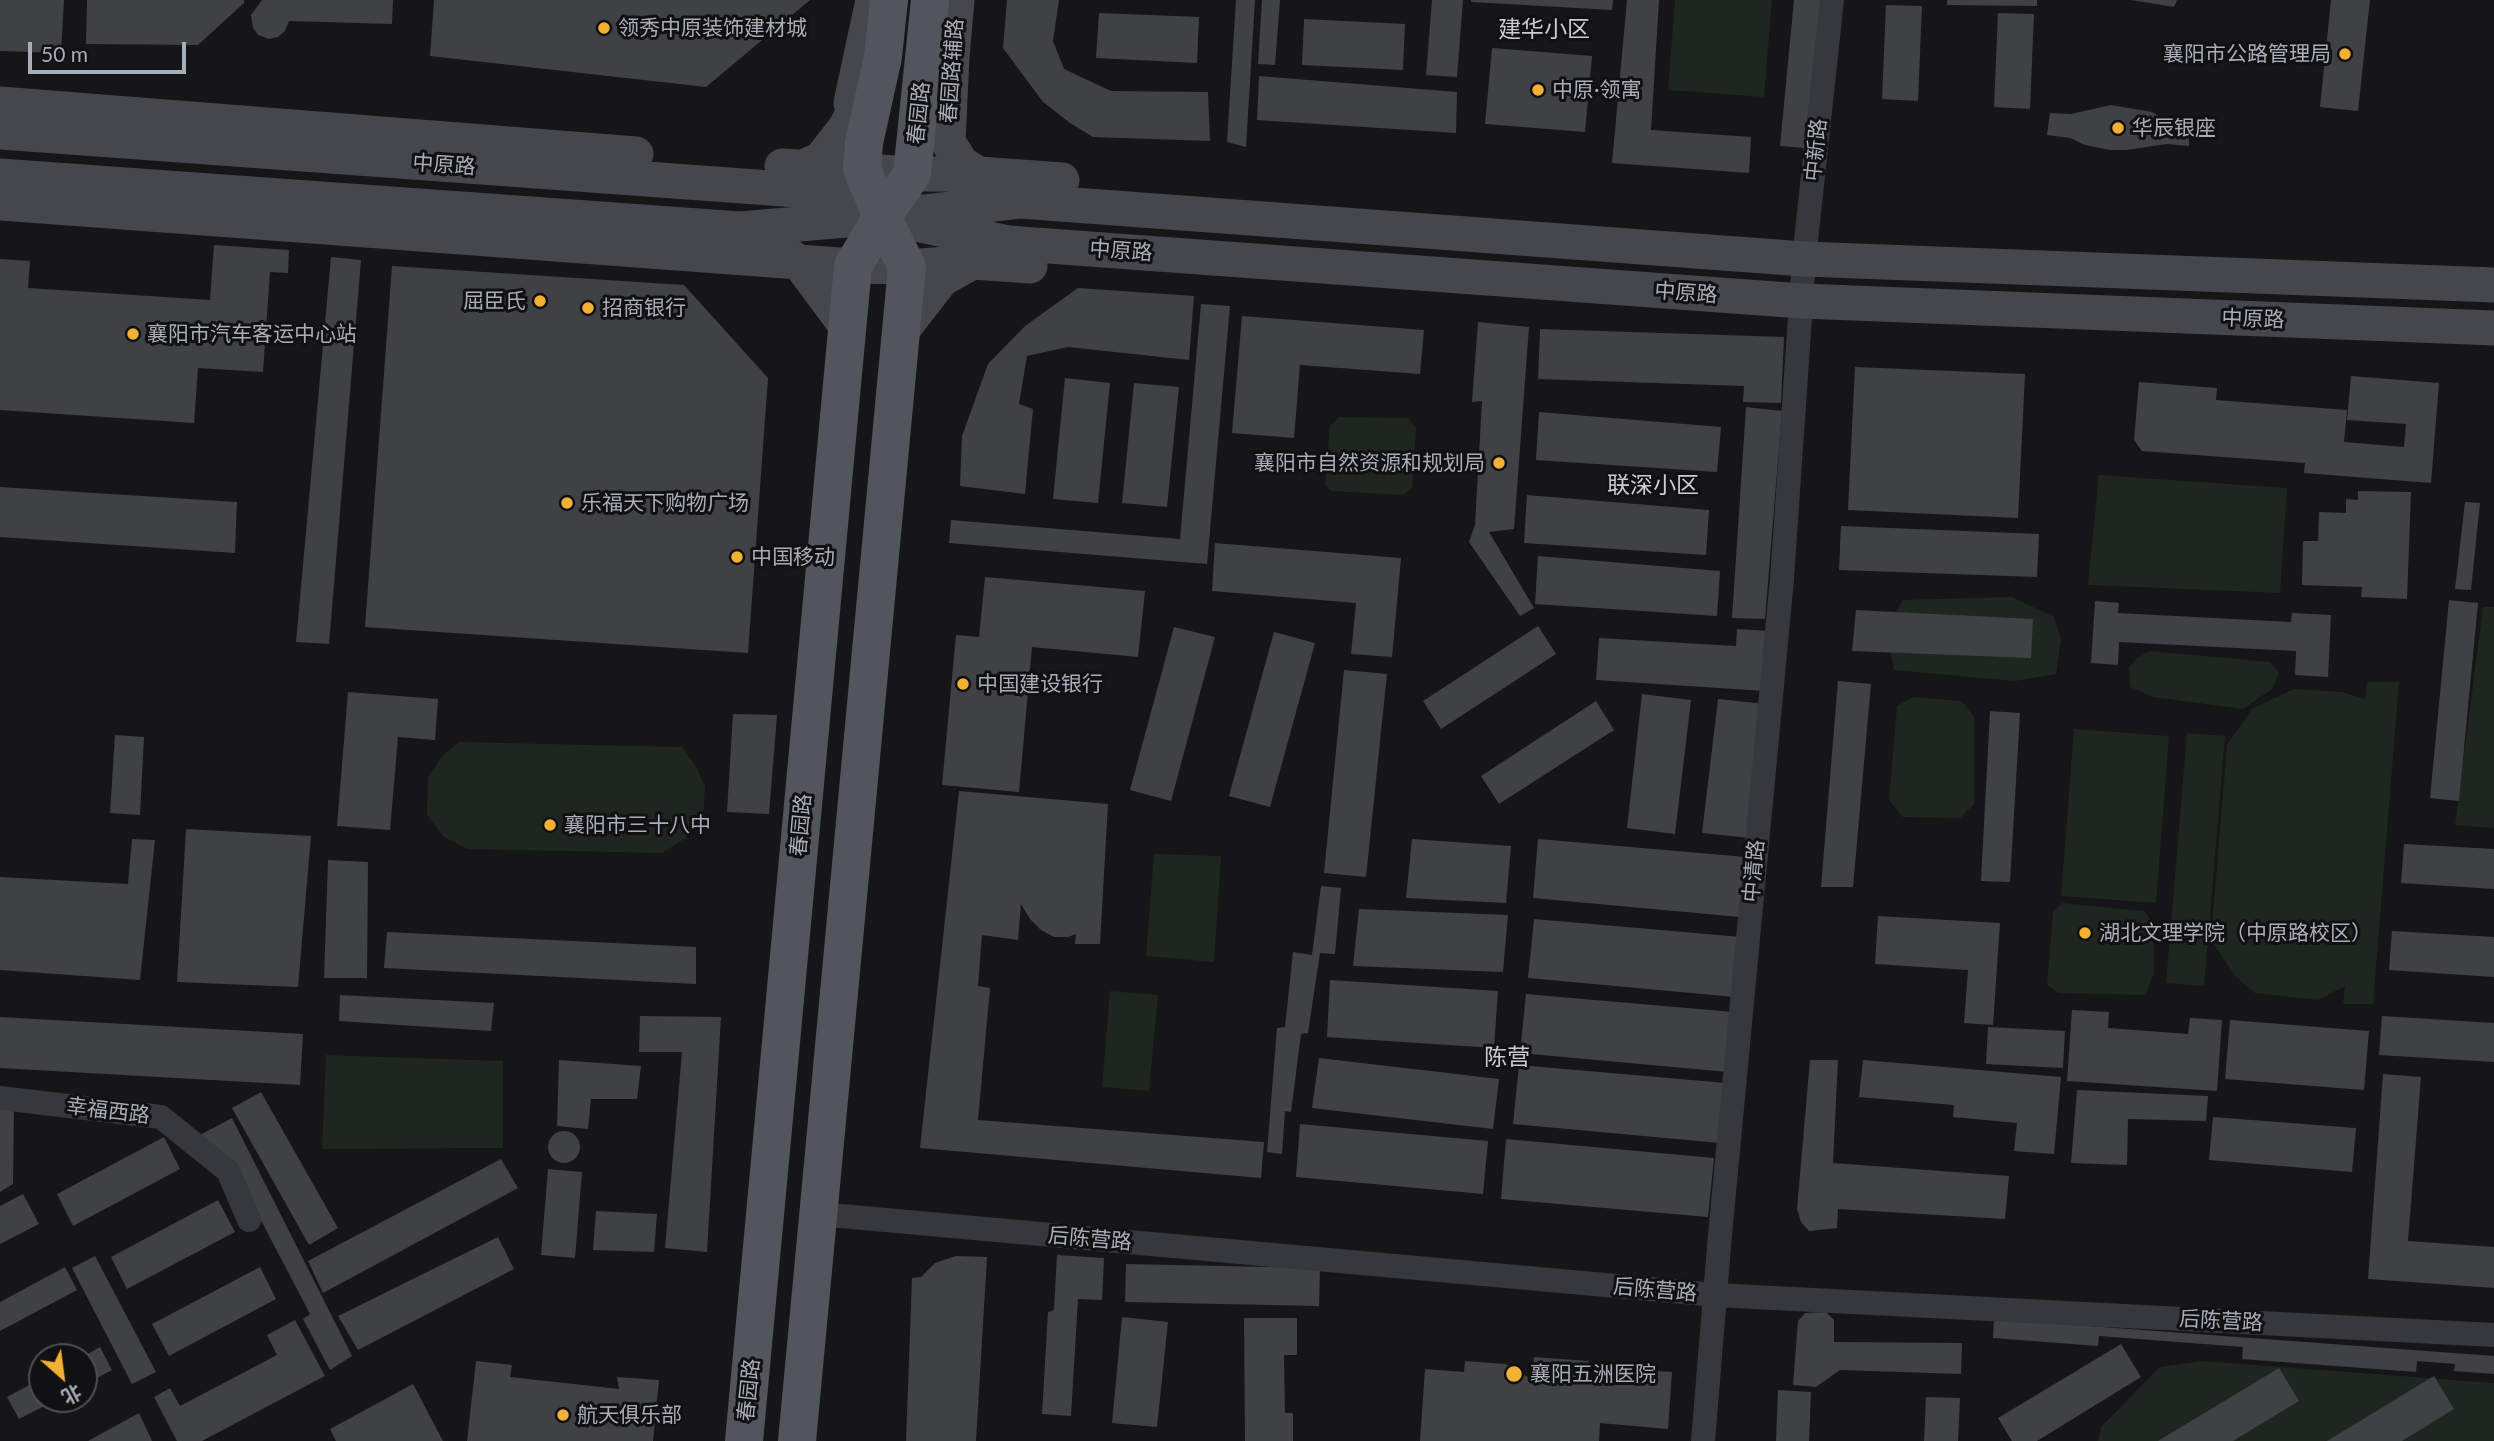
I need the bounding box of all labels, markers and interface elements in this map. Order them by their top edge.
place label: 领秀中原装饰建材城 [618,15,807,41]
district label: 建华小区 [1498,16,1590,44]
street label: 春园路辅路 [936,18,968,124]
marker: 领秀中原装饰建材城 [596,20,612,36]
scale bar [32,28,189,72]
text: 50 m [41,41,88,66]
place label: 襄阳市公路管理局 [2163,41,2331,67]
marker: 襄阳市公路管理局 [2337,46,2353,62]
place label: 中原·领寓 [1552,77,1641,103]
street label: 春园路 [903,80,935,146]
marker: 中原·领寓 [1530,82,1546,98]
place label: 华辰银座 [2132,115,2216,141]
street label: 中新路 [1800,117,1832,183]
marker: 华辰银座 [2110,120,2126,136]
street label: 中原路 [412,150,476,180]
street label: 中原路 [1089,236,1153,266]
street label: 中原路 [1654,278,1718,308]
place label: 屈臣氏 [463,288,526,314]
marker: 屈臣氏 [532,293,548,309]
place label: 招商银行 [602,295,686,321]
marker: 招商银行 [580,300,596,316]
street label: 中原路 [2221,305,2285,333]
place label: 襄阳市汽车客运中心站 [147,321,357,347]
marker: 襄阳市汽车客运中心站 [125,326,141,342]
place label: 襄阳市自然资源和规划局 [1254,450,1485,476]
marker: 襄阳市自然资源和规划局 [1491,455,1507,471]
district label: 联深小区 [1607,472,1699,500]
place label: 乐福天下购物广场 [581,490,749,516]
marker: 乐福天下购物广场 [559,495,575,511]
place label: 中国移动 [751,544,835,570]
marker: 中国移动 [729,549,745,565]
place label: 中国建设银行 [977,671,1103,697]
marker: 中国建设银行 [955,676,971,692]
street label: 春园路 [786,793,816,857]
place label: 襄阳市三十八中 [564,812,711,838]
marker: 襄阳市三十八中 [542,817,558,833]
street label: 中清路 [1739,839,1769,903]
place label: 湖北文理学院（中原路校区） [2099,920,2372,946]
marker: 湖北文理学院（中原路校区） [2077,925,2093,941]
district label: 陈营 [1484,1044,1530,1072]
street label: 幸福西路 [65,1093,151,1129]
street label: 后陈营路 [1047,1223,1133,1255]
street label: 后陈营路 [1612,1274,1698,1306]
street label: 后陈营路 [2178,1306,2264,1336]
north arrow [28,1343,98,1413]
street label: 春园路 [733,1357,765,1423]
place label: 襄阳五洲医院 [1530,1361,1656,1387]
marker: 襄阳五洲医院 [1504,1364,1524,1384]
text: 北 [58,1381,86,1410]
place label: 航天俱乐部 [577,1402,682,1428]
marker: 航天俱乐部 [555,1407,571,1423]

